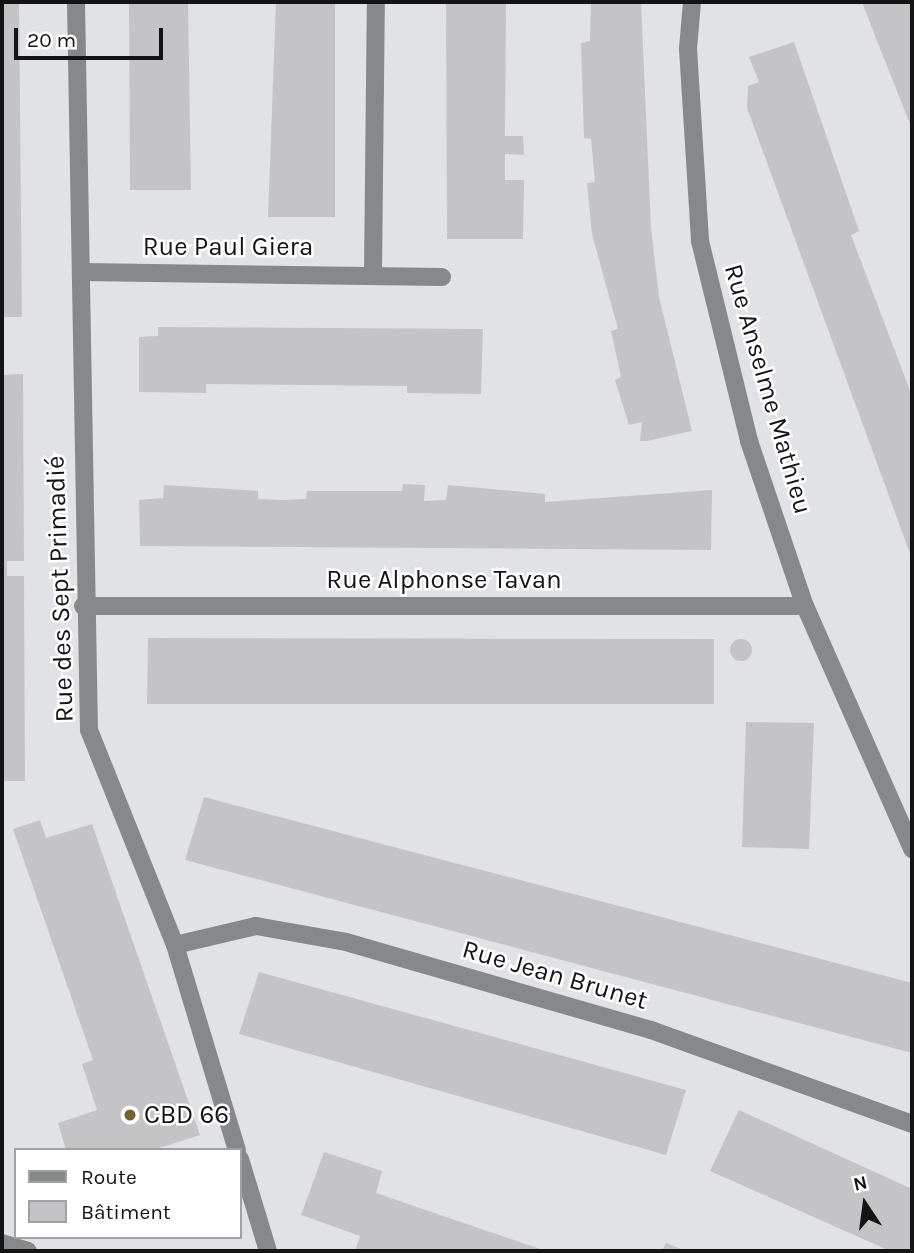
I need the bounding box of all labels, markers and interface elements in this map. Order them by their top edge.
scale bar [18,14,166,58]
text: 20 m [27,28,76,52]
street label: Rue Paul Giera [143,231,313,263]
street label: Rue Anselme Mathieu [717,260,819,518]
street label: Rue des Sept Primadié [40,455,80,723]
street label: Rue Alphonse Tavan [326,564,562,596]
street label: Rue Jean Brunet [459,934,651,1016]
place label: CBD 66 [144,1099,229,1131]
marker: CBD 66 [122,1107,138,1123]
legend [14,1148,242,1239]
text: Route [81,1165,137,1189]
north arrow [830,1169,900,1239]
text: N [851,1171,869,1196]
text: Bâtiment [81,1200,171,1224]

